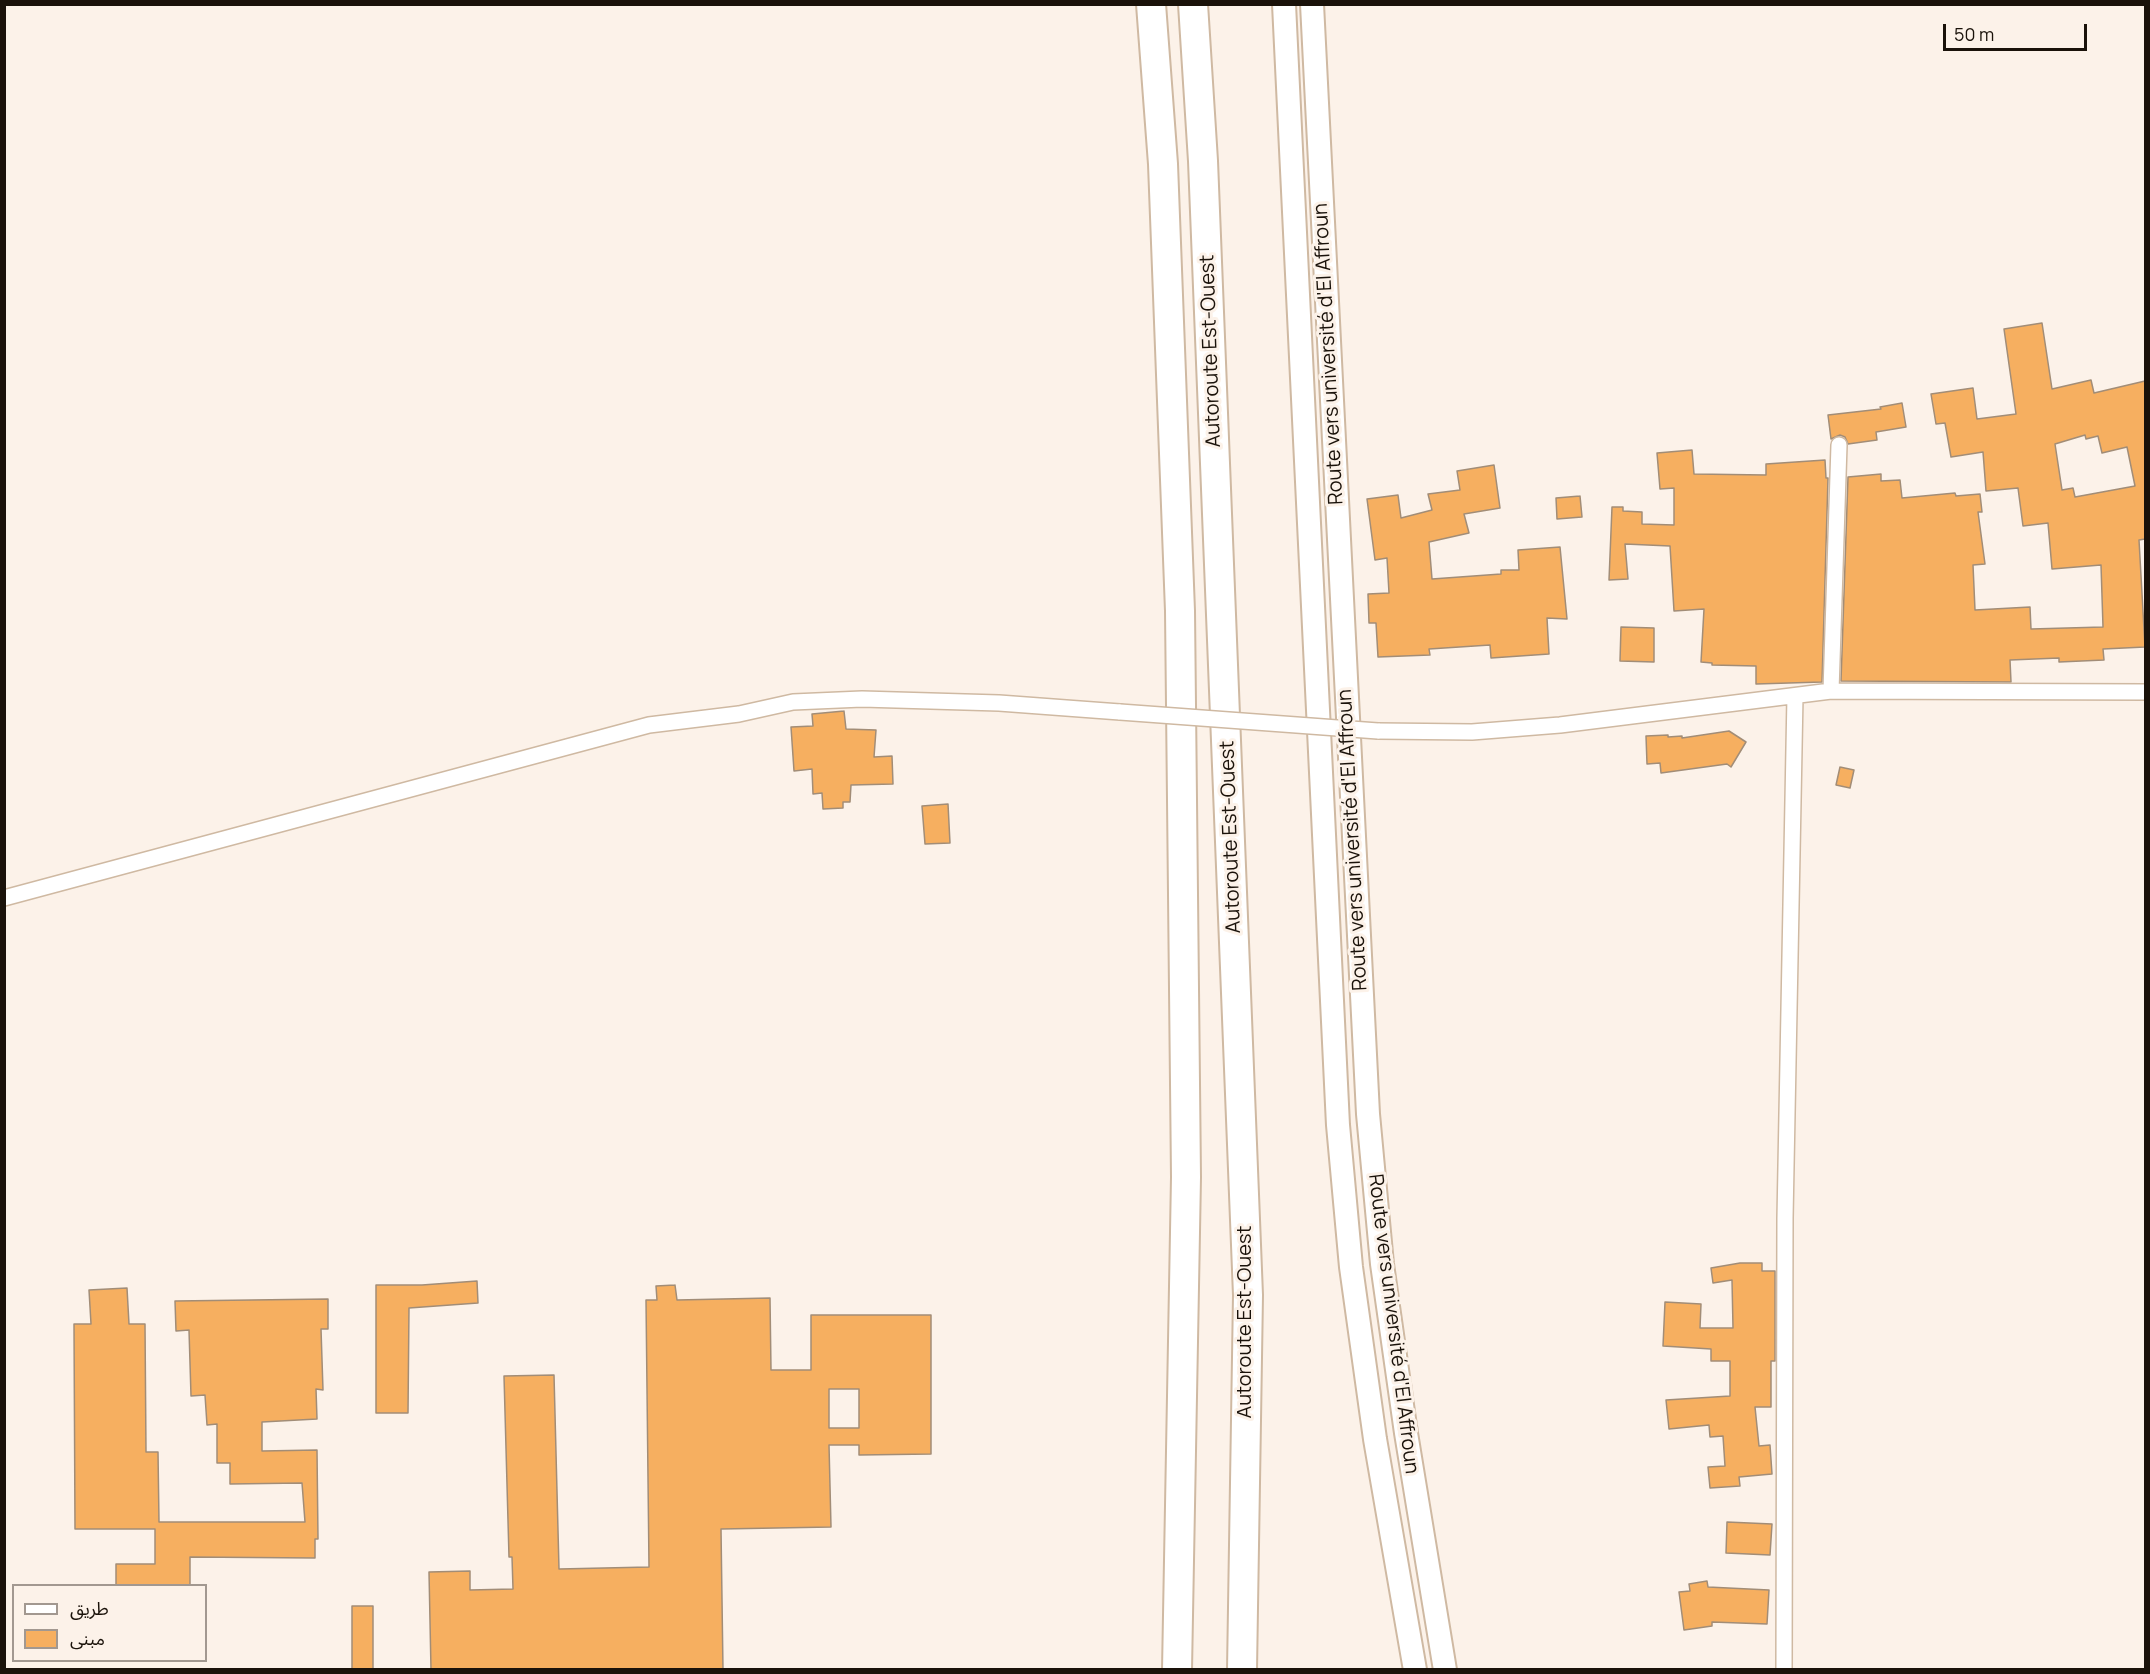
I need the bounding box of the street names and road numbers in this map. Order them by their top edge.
street label: Route vers université d'El Affroun [1309,203,1349,505]
street label: Autoroute Est-Ouest [1196,254,1226,448]
street label: Route vers université d'El Affroun [1333,689,1373,991]
street label: Autoroute Est-Ouest [1216,740,1246,934]
street label: Route vers université d'El Affroun [1363,1173,1423,1475]
street label: Autoroute Est-Ouest [1233,1226,1257,1418]

